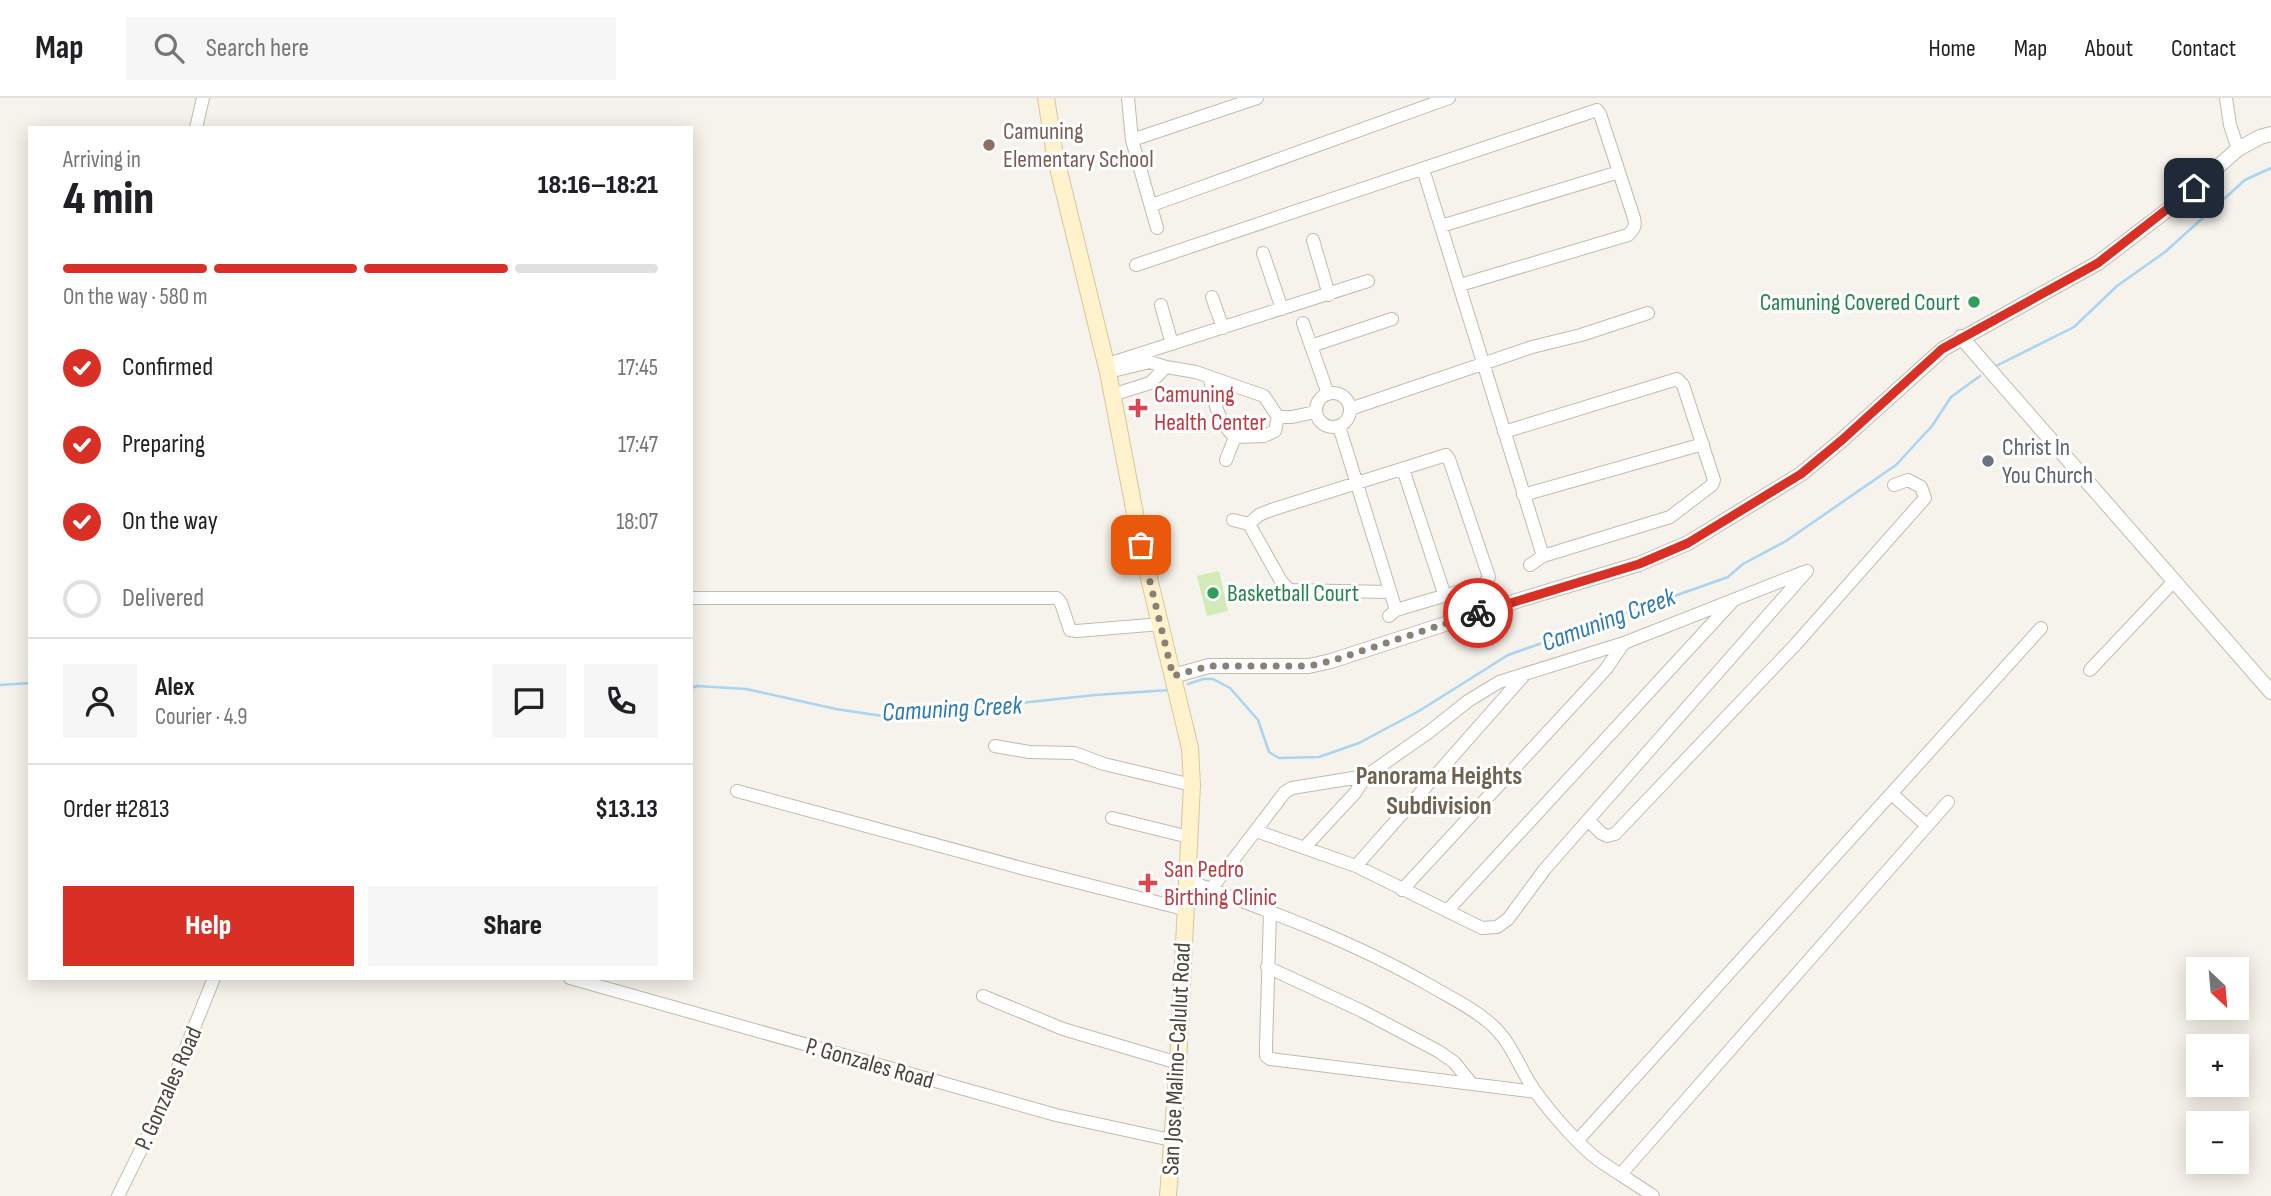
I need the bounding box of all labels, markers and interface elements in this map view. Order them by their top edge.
search box [126,17,616,80]
text: Map [35,28,84,68]
icon: search [150,29,188,67]
text: Search here [206,33,309,64]
text: Home [1928,34,1976,63]
text: Map [2014,34,2047,63]
text: About [2085,34,2133,63]
text: Contact [2171,34,2236,63]
place label: Camuning Elementary School [1003,117,1154,174]
marker: Camuning Elementary School [981,137,997,153]
text: Arriving in [63,146,141,174]
pin [2164,158,2224,218]
icon: home [2175,169,2213,207]
text: 18:16–18:21 [538,170,658,201]
text: 4 min [63,172,154,227]
text: On the way · 580 m [63,283,208,311]
place label: Camuning Covered Court [1760,288,1960,317]
marker: Camuning Covered Court [1966,294,1982,310]
icon: check [63,349,101,387]
text: Confirmed [122,352,213,383]
text: 17:45 [618,354,658,382]
place label: Camuning Health Center [1154,380,1266,437]
marker: Camuning Health Center [1128,398,1148,418]
icon: check [63,426,101,464]
text: Preparing [122,429,205,460]
text: 17:47 [618,431,658,459]
place label: Christ In You Church [2002,433,2093,490]
marker: Christ In You Church [1980,453,1996,469]
icon: check [63,503,101,541]
text: On the way [122,506,218,537]
text: 18:07 [616,508,658,536]
pin [1111,515,1171,575]
icon: bag [1122,526,1160,564]
courier [1443,578,1513,648]
place label: Basketball Court [1227,579,1359,608]
water label: Camuning Creek [1537,581,1681,659]
text: Delivered [122,583,204,614]
marker: Basketball Court [1205,585,1221,601]
icon: bike [1459,594,1497,632]
button: person [63,664,137,738]
button: chat [492,664,566,738]
button: phone [584,664,658,738]
text: Alex [155,672,195,703]
water label: Camuning Creek [881,690,1024,729]
text: Courier · 4.9 [155,703,247,731]
district label: Panorama Heights Subdivision [1356,761,1522,822]
text: Order #2813 [63,794,170,825]
text: $13.13 [595,794,658,825]
place label: San Pedro Birthing Clinic [1164,855,1277,912]
marker: San Pedro Birthing Clinic [1138,873,1158,893]
button: Help [63,886,354,966]
button: Share [368,886,658,966]
street label: San Jose Malino-Calulut Road [1156,942,1197,1176]
north arrow [2186,957,2249,1020]
map controls [2186,957,2249,1174]
street label: P. Gonzales Road [128,1022,209,1154]
street label: P. Gonzales Road [803,1031,937,1096]
button: + [2186,1034,2249,1097]
button: − [2186,1111,2249,1174]

